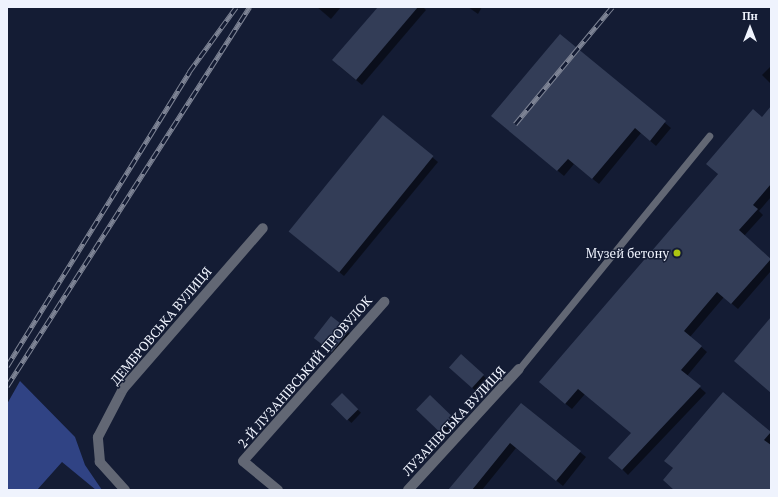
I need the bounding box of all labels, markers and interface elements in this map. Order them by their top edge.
north arrow [730,8,770,48]
text: Пн [742,9,758,23]
place label: Музей бетону [586,245,669,261]
marker: Музей бетону [672,248,682,258]
street label: ДЕМБРОВСЬКА ВУЛИЦЯ [107,264,215,388]
street label: 2-Й ЛУЗАНІВСЬКИЙ ПРОВУЛОК [235,293,375,451]
street label: ЛУЗАНІВСЬКА ВУЛИЦЯ [399,363,509,479]

